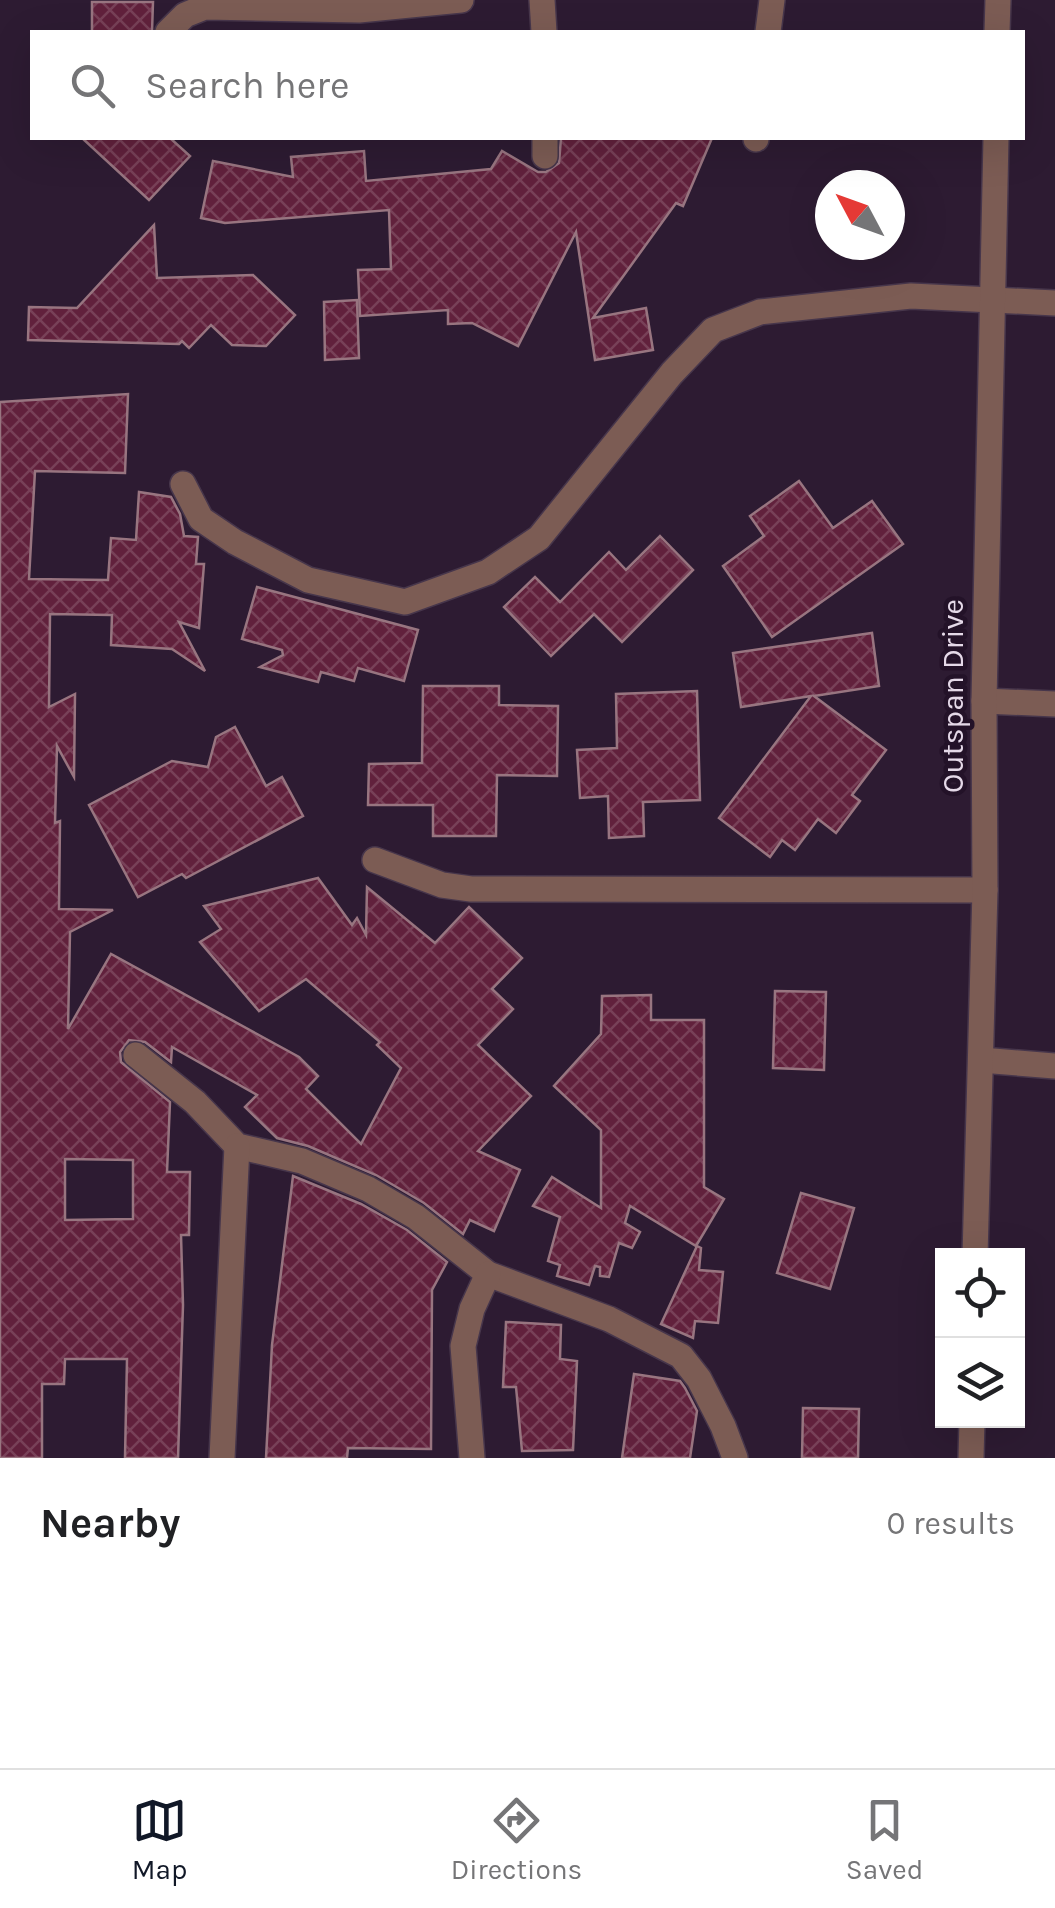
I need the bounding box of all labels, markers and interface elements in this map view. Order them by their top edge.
search box [30,30,1025,140]
icon: search [65,58,120,113]
text: Search here [145,63,349,108]
north arrow [815,170,905,260]
street label: Outspan Drive [935,599,971,793]
map controls [935,1248,1025,1428]
button: locate [935,1248,1025,1338]
button: layers [935,1338,1025,1428]
text: Nearby [40,1498,180,1548]
text: 0 results [886,1505,1015,1542]
tab: Map [132,1793,187,1886]
tab: Directions [451,1793,582,1886]
tab: Saved [846,1793,923,1886]

